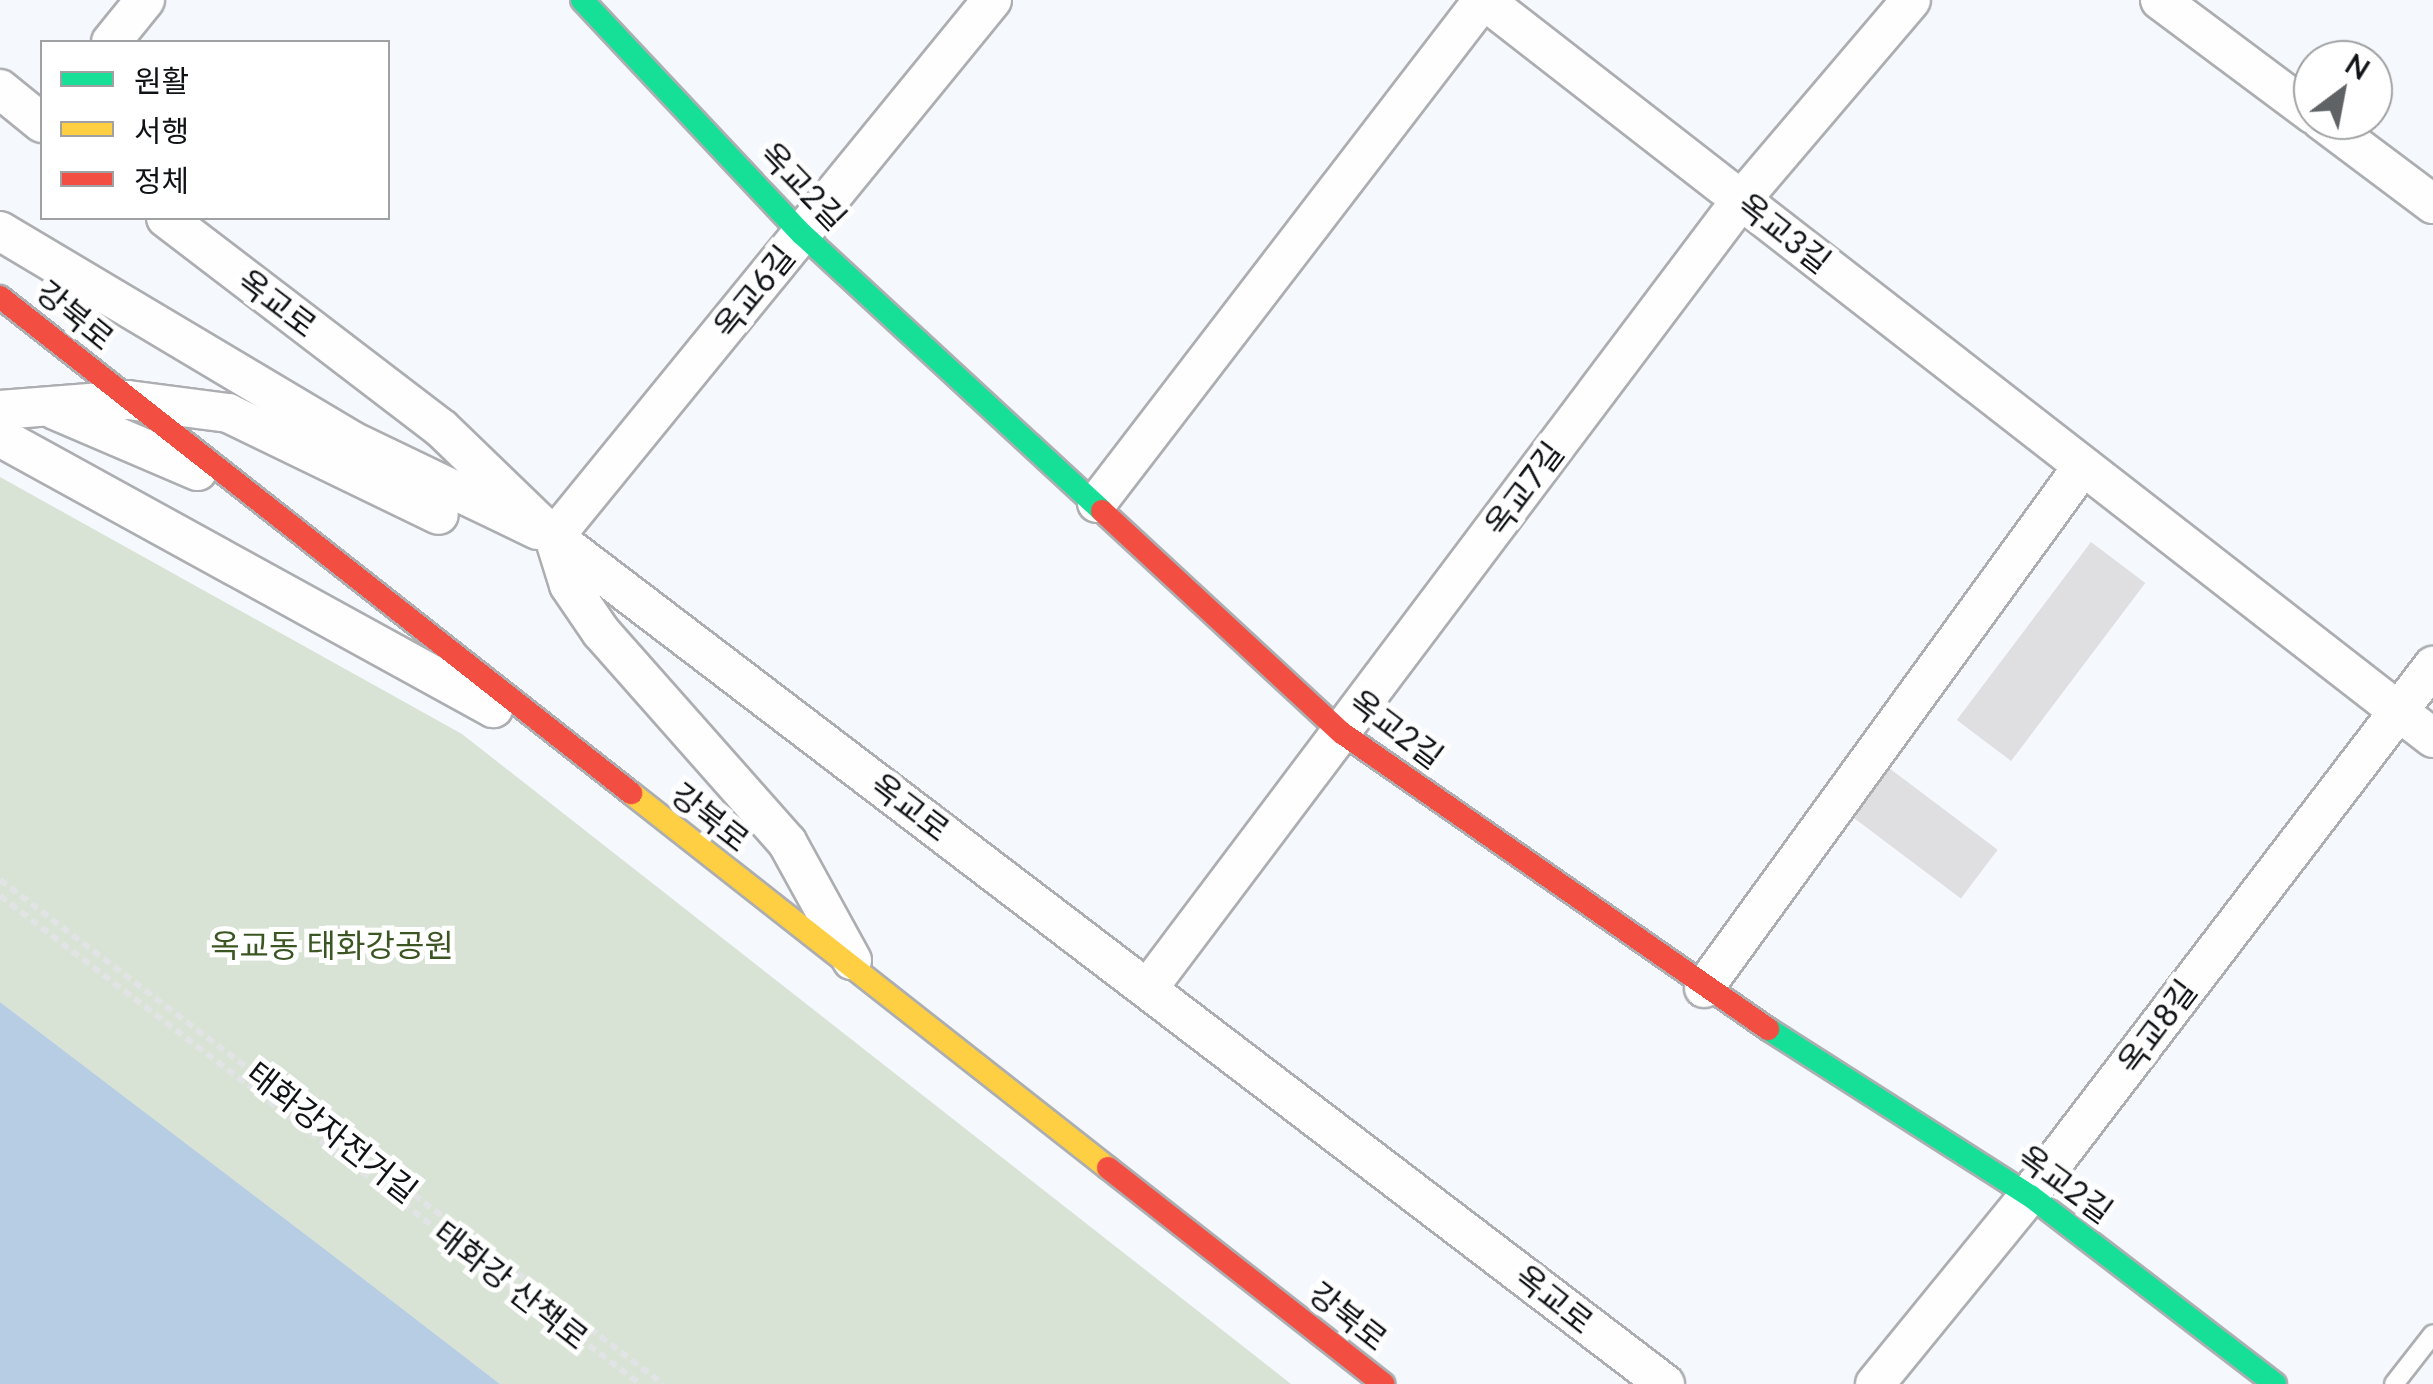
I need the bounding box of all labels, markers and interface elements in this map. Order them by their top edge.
legend [40,40,390,220]
north arrow [2293,40,2393,140]
text: N [2340,46,2376,86]
text: 원활 [134,62,189,98]
text: 서행 [134,112,189,148]
street label: 옥교2길 [752,134,854,238]
text: 정체 [134,162,189,198]
street label: 옥교3길 [1730,185,1838,281]
street label: 옥교6길 [705,238,803,346]
street label: 옥교로 [230,261,324,345]
street label: 강북로 [29,272,121,358]
street label: 옥교7길 [1477,435,1571,543]
street label: 옥교2길 [1342,682,1450,776]
street label: 옥교로 [863,765,957,849]
street label: 강북로 [663,775,757,859]
park label: 옥교동 태화강공원 [210,926,454,964]
street label: 옥교8길 [2110,973,2204,1081]
street label: 태화강자전거길 [239,1053,425,1211]
street label: 옥교2길 [2010,1137,2120,1231]
street label: 태화강 산책로 [426,1213,596,1357]
street label: 옥교로 [1507,1257,1601,1341]
street label: 강북로 [1301,1274,1395,1358]

